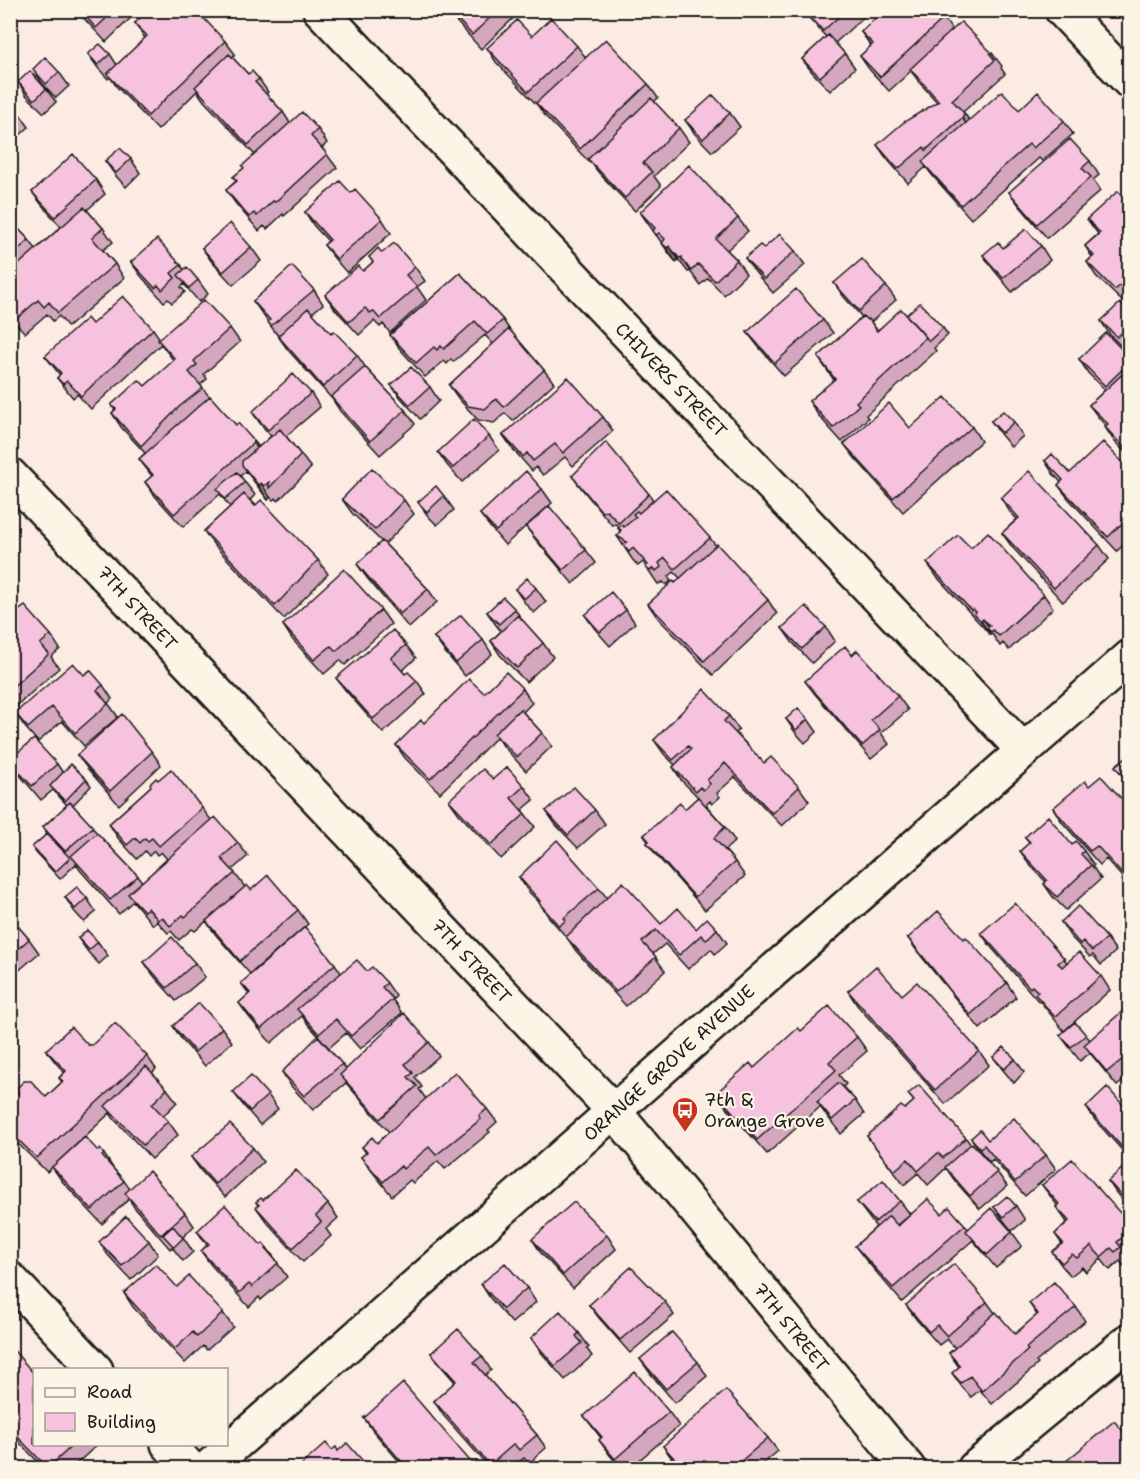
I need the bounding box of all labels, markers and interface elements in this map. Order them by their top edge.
street label: CHIVERS STREET [610,317,732,443]
street label: 7TH STREET [92,561,182,655]
street label: 7TH STREET [426,914,516,1008]
street label: ORANGE GROVE AVENUE [578,979,760,1147]
place label: 7th & Orange Grove [704,1088,825,1133]
bus stop icon: 7th & Orange Grove [670,1095,700,1133]
street label: 7TH STREET [748,1278,834,1376]
legend [33,1368,228,1446]
text: Road [87,1380,132,1404]
text: Building [87,1410,156,1434]

